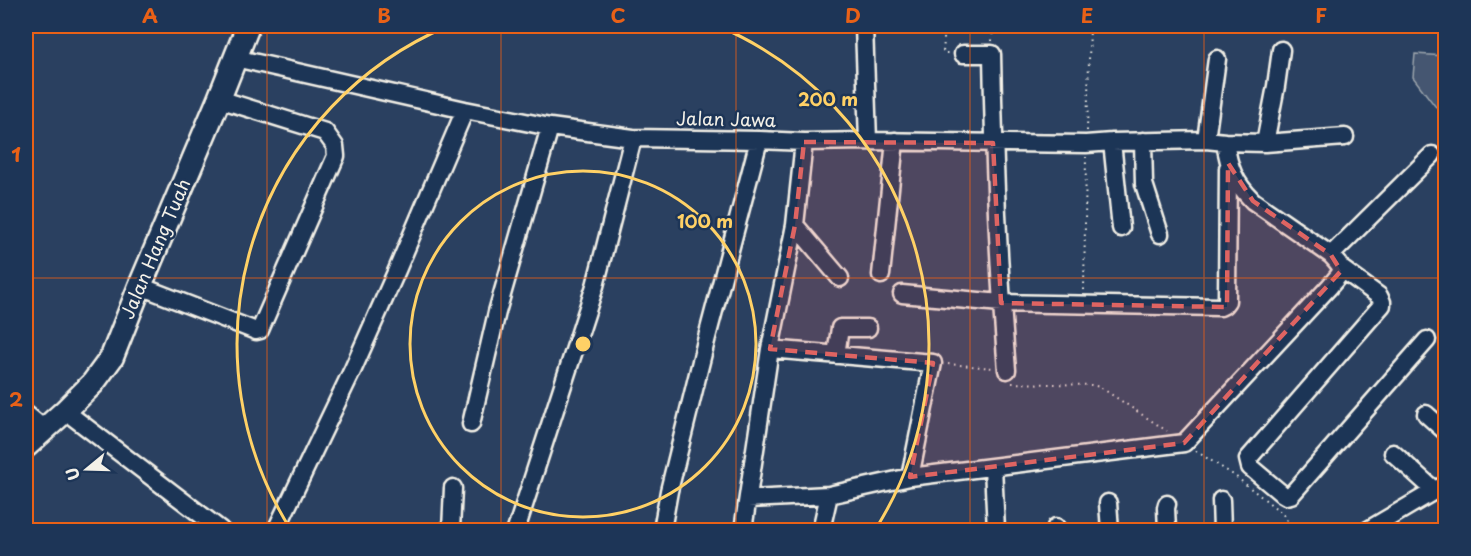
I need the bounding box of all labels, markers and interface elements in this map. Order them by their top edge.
text: A [142,0,158,30]
text: B [377,0,391,30]
text: C [610,0,626,30]
text: D [845,0,861,30]
text: E [1081,0,1093,30]
text: F [1315,0,1327,30]
text: 200 m [798,85,858,112]
street label: Jalan Jawa [676,104,777,133]
text: 1 [11,139,21,169]
street label: Jalan Hang Tuah [113,174,196,323]
text: 100 m [677,207,733,234]
centre of rings [573,334,593,354]
text: 2 [9,384,23,414]
north arrow [57,439,117,499]
text: U [59,465,85,484]

